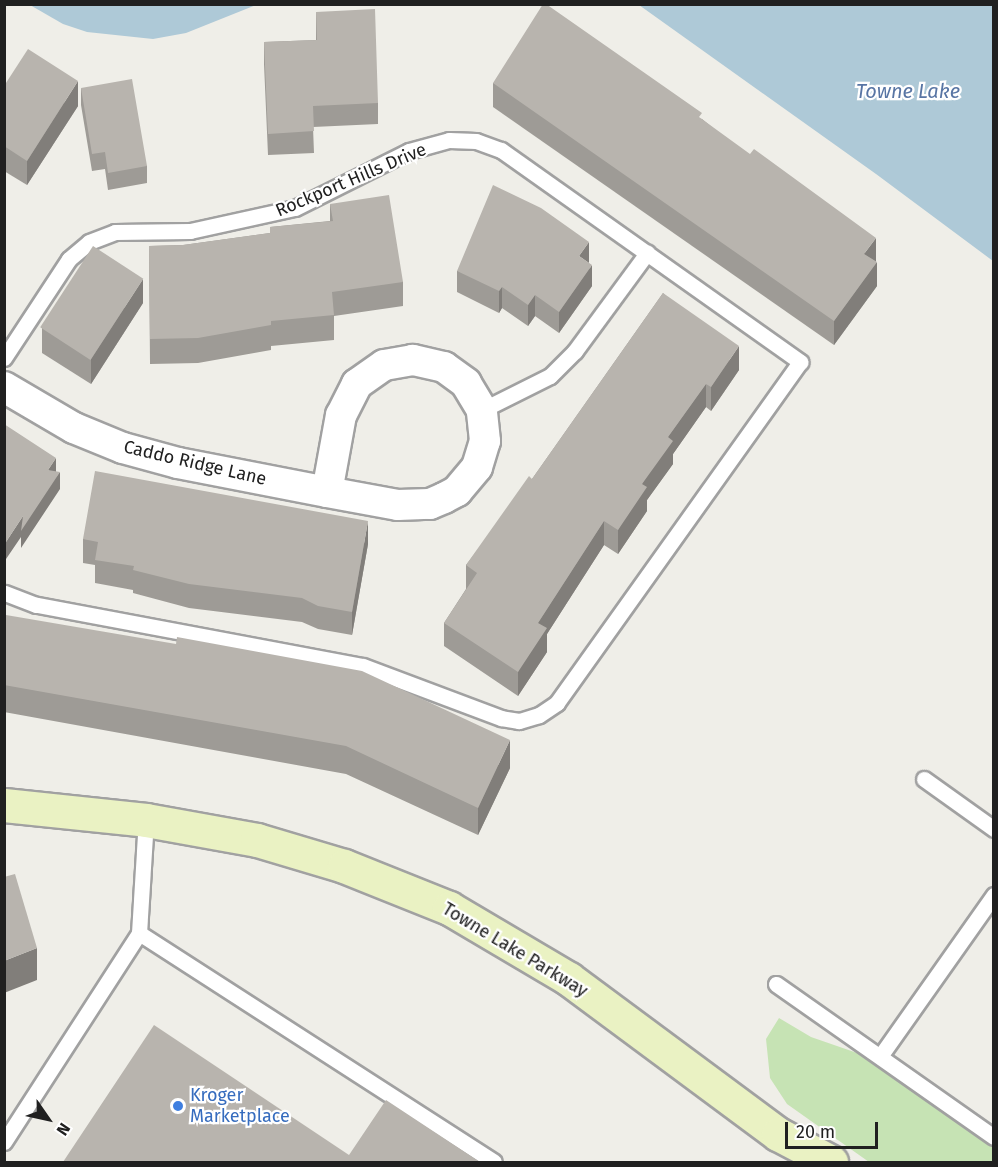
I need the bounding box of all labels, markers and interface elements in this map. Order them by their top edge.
water label: Towne Lake [856,79,960,103]
street label: Rockport Hills Drive [272,138,430,222]
street label: Caddo Ridge Lane [122,436,268,490]
street label: Towne Lake Parkway [438,898,592,1002]
place label: Kroger Marketplace [190,1085,290,1128]
north arrow [18,1089,78,1149]
marker: Kroger Marketplace [171,1099,185,1113]
scale bar [788,1110,881,1148]
text: N [52,1120,74,1139]
text: 20 m [796,1121,835,1143]

